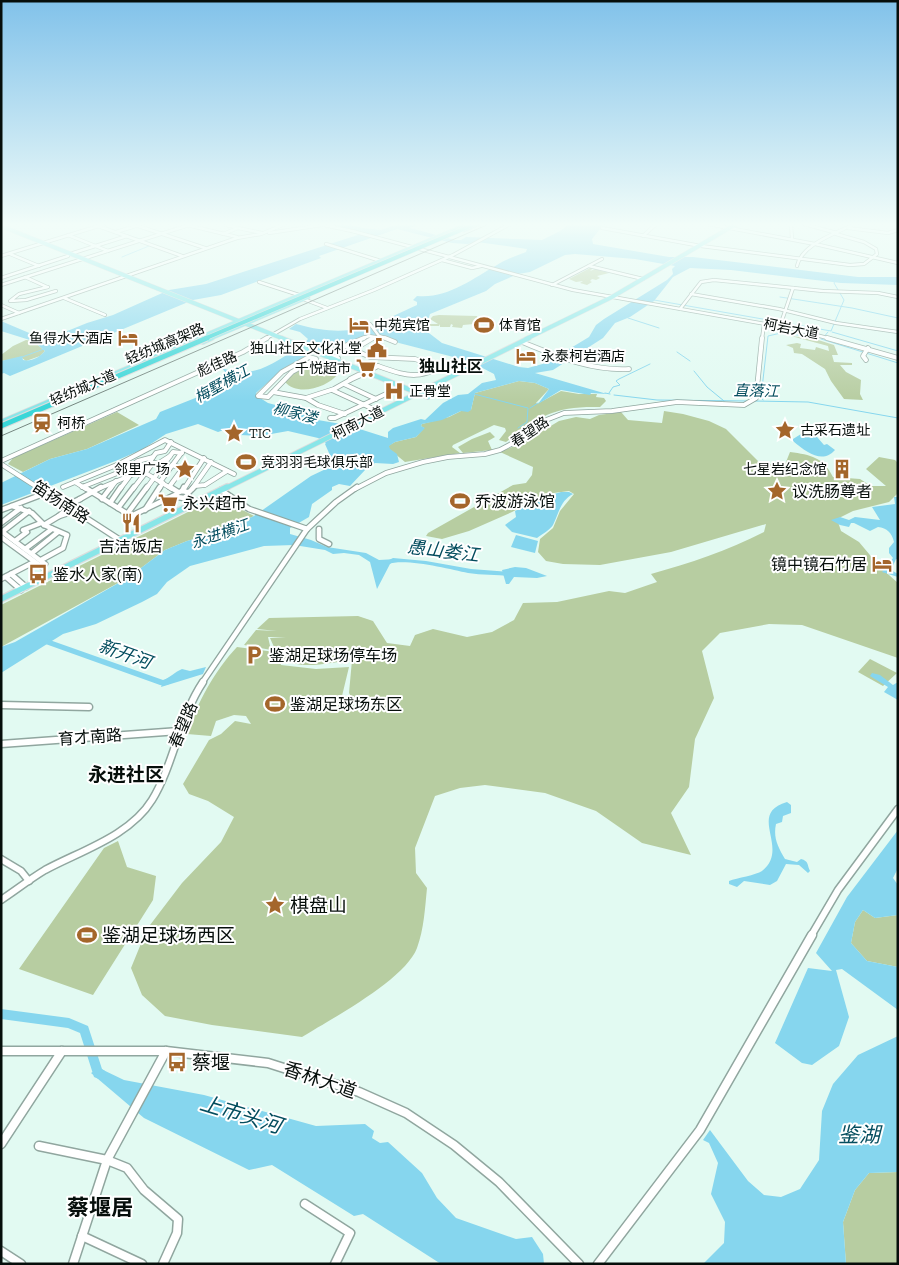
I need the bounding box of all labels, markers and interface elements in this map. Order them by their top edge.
hotel icon: 中苑宾馆 [348,314,370,336]
sports icon: 体育馆 [473,314,495,336]
street label: 柯岩大道 [762,315,820,343]
place label: 中苑宾馆 [374,317,430,334]
place label: 体育馆 [499,317,541,334]
street label: 轻纺城高架路 [123,320,207,368]
hotel icon: 鱼得水大酒店 [117,327,139,349]
place label: 鱼得水大酒店 [29,330,113,347]
public building icon: 独山社区文化礼堂 [366,337,388,359]
place label: 独山社区文化礼堂 [250,340,362,357]
hotel icon: 永泰柯岩酒店 [515,345,537,367]
street label: 彪佳路 [194,348,240,380]
place label: 永泰柯岩酒店 [541,348,625,365]
supermarket icon: 千悦超市 [355,357,377,379]
district label: 独山社区 [419,357,483,376]
place label: 千悦超市 [295,360,351,377]
water label: 梅墅横江 [191,361,254,406]
street label: 轻纺城大道 [47,367,119,409]
hospital icon: 正骨堂 [383,380,405,402]
water label: 直落江 [733,382,781,400]
place label: 正骨堂 [409,383,451,400]
water label: 柳家溇 [271,399,321,428]
street label: 柯南大道 [329,403,387,443]
station icon: 柯桥 [31,412,53,434]
street label: 春望路 [508,413,552,451]
place label: 柯桥 [57,415,85,432]
place icon: 古采石遗址 [774,419,796,441]
place icon: TIC [223,422,245,444]
place label: 古采石遗址 [800,422,870,439]
place label: TIC [249,425,271,442]
sports icon: 竞羽羽毛球俱乐部 [235,451,257,473]
place label: 竞羽羽毛球俱乐部 [261,454,373,471]
place icon: 邻里广场 [174,458,196,480]
building icon: 七星岩纪念馆 [831,458,853,480]
place label: 邻里广场 [114,461,170,478]
place label: 七星岩纪念馆 [743,461,827,478]
street label: 笛扬南路 [29,477,93,527]
place icon: 议洗肠尊者 [766,480,788,502]
place label: 议洗肠尊者 [792,482,872,501]
sports icon: 乔波游泳馆 [449,490,471,512]
supermarket icon: 永兴超市 [157,492,179,514]
place label: 乔波游泳馆 [475,492,555,511]
place label: 永兴超市 [183,494,247,513]
restaurant icon: 吉洁饭店 [120,512,142,534]
water label: 永进横江 [189,515,253,552]
water label: 愚山娄江 [406,536,482,567]
place label: 吉洁饭店 [99,537,163,556]
hotel icon: 镜中镜石竹居 [871,553,893,575]
place label: 镜中镜石竹居 [771,555,867,574]
bus stop icon: 鉴水人家(南) [27,563,49,585]
place label: 鉴水人家(南) [53,565,142,584]
water label: 新开河 [96,634,157,675]
parking icon: 鉴湖足球场停车场 [243,644,265,666]
place label: 鉴湖足球场停车场 [269,646,397,665]
sports icon: 鉴湖足球场东区 [264,693,286,715]
place label: 鉴湖足球场东区 [290,695,402,714]
street label: 春望路 [165,699,201,751]
street label: 育才南路 [57,725,123,749]
district label: 永进社区 [88,763,164,786]
place icon: 棋盘山 [264,894,286,916]
place label: 棋盘山 [290,894,347,917]
sports icon: 鉴湖足球场西区 [76,924,98,946]
place label: 鉴湖足球场西区 [102,924,235,947]
bus stop icon: 蔡堰 [166,1051,188,1073]
place label: 蔡堰 [192,1051,230,1074]
street label: 香林大道 [280,1057,360,1103]
water label: 上市头河 [197,1090,289,1139]
water label: 鉴湖 [838,1122,883,1147]
district label: 蔡堰居 [67,1194,133,1221]

